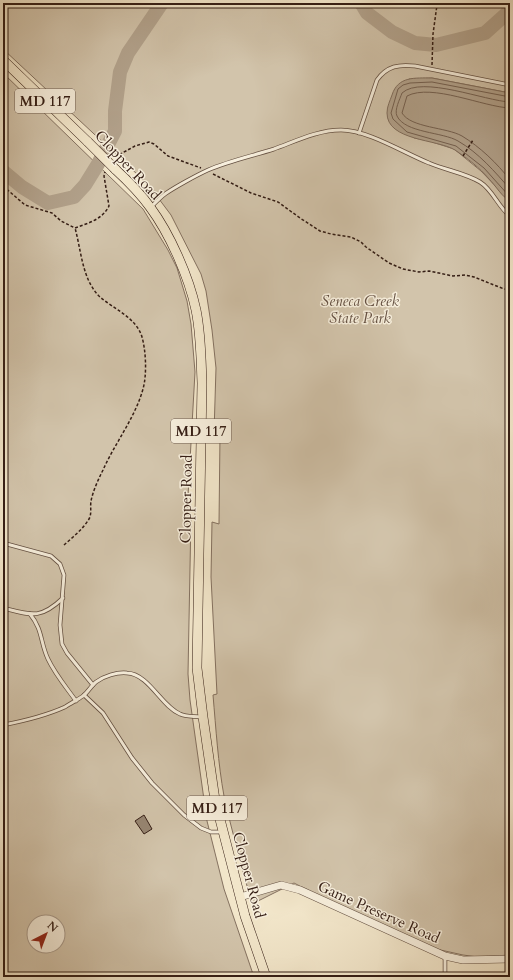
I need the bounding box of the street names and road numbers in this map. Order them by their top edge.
road number: MD 117 [15,89,75,113]
street label: Clopper Road [90,126,166,204]
road number: MD 117 [171,419,231,443]
street label: Clopper Road [175,454,197,543]
road number: MD 117 [187,796,247,820]
street label: Clopper Road [228,830,270,920]
street label: Game Preserve Road [315,876,443,948]

